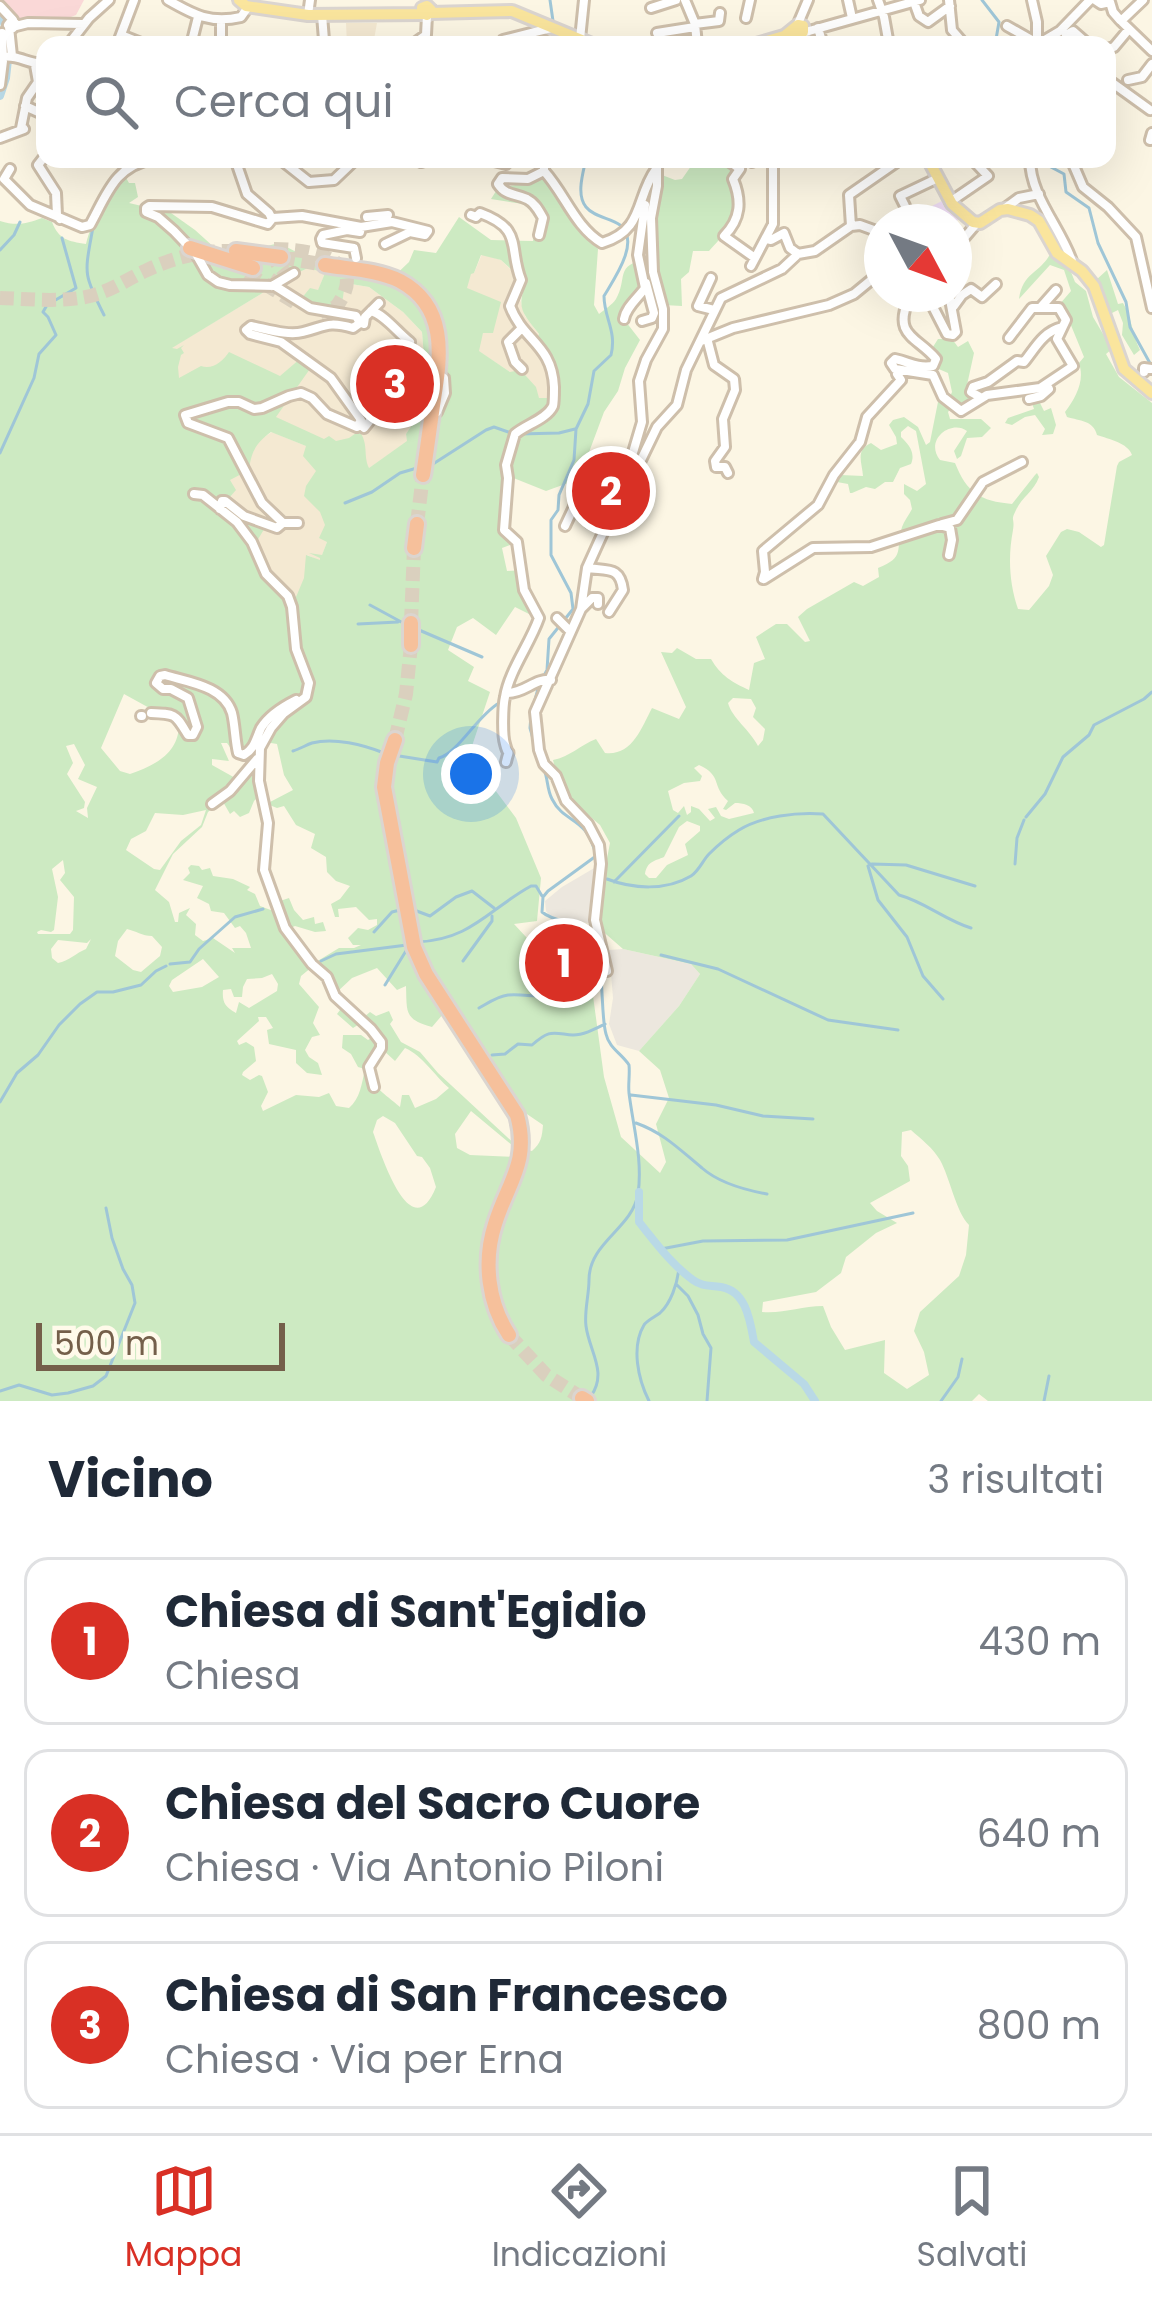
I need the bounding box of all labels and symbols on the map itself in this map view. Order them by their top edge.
north arrow [864,204,972,312]
pin: 3 [356,339,434,429]
pin: 2 [572,446,650,536]
your location [441,744,501,804]
pin: 1 [525,918,603,1008]
scale bar [36,1317,285,1370]

